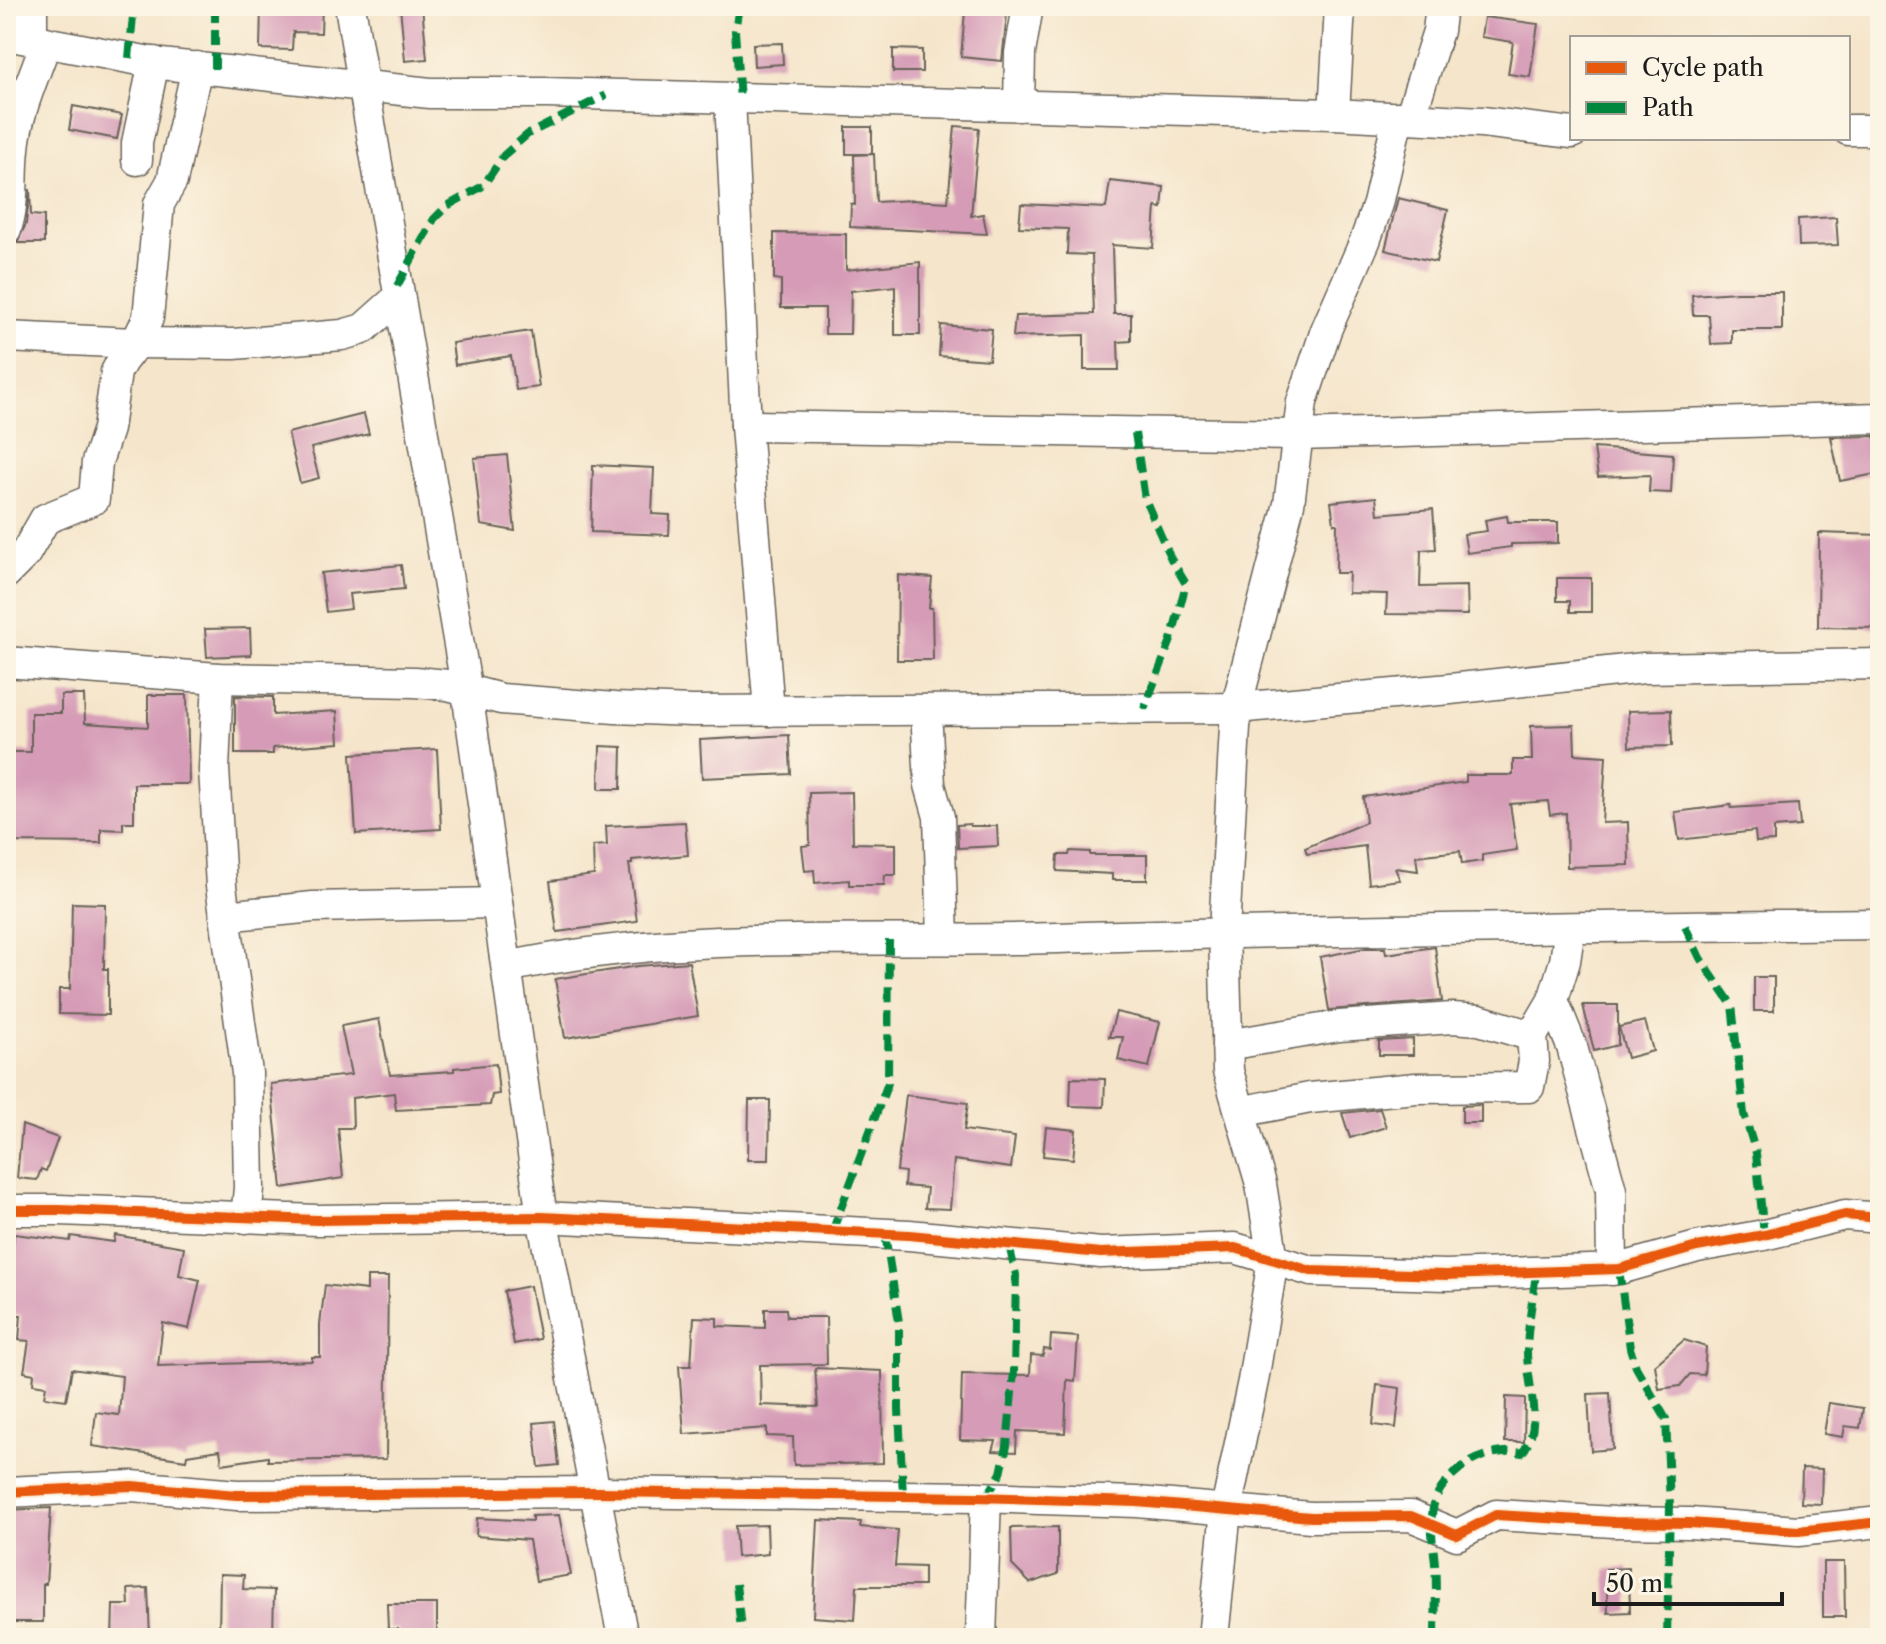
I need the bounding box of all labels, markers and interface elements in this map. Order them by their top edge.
legend [1570,36,1850,140]
text: Cycle path [1642,53,1764,82]
text: Path [1642,93,1694,122]
scale bar [1594,1556,1782,1606]
text: 50 m [1606,1569,1663,1598]

